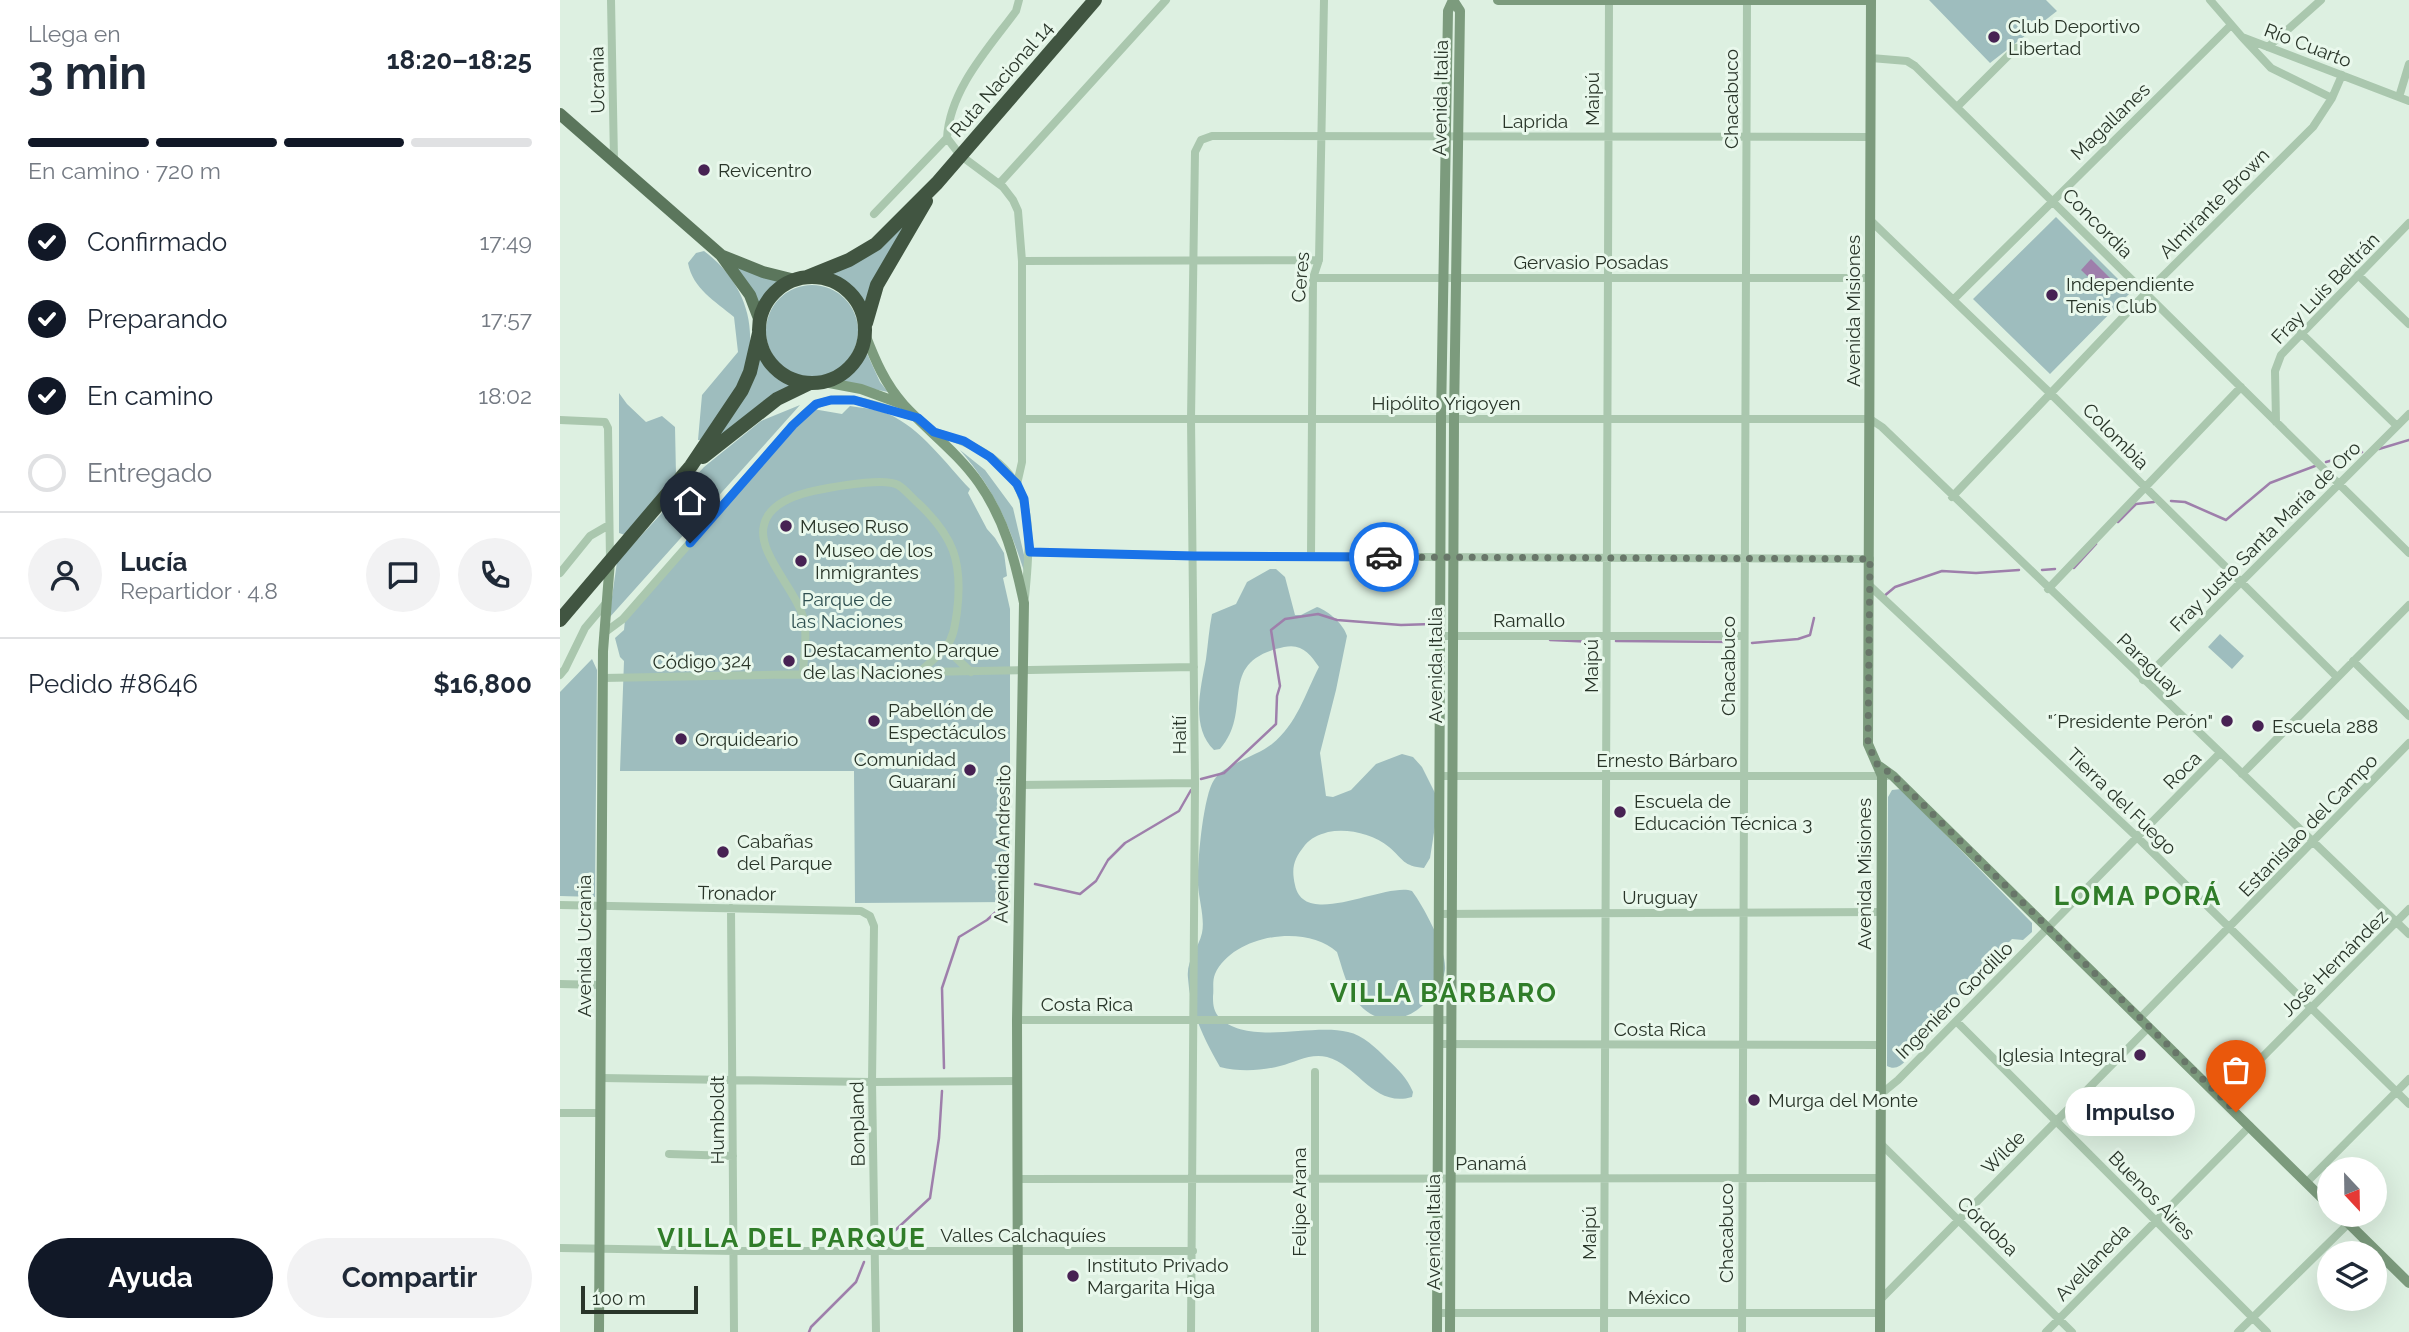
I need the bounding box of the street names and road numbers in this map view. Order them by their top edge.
street label: Ruta Nacional 14 [945,17,1057,141]
street label: Río Cuarto [2261,18,2355,72]
street label: Avenida Italia [1428,40,1452,156]
street label: Ucrania [585,46,609,114]
street label: Chacabuco [1720,49,1742,149]
street label: Maipú [1581,72,1603,126]
street label: Magallanes [2066,78,2154,164]
street label: Laprida [1502,110,1568,132]
street label: Almirante Brown [2155,144,2273,262]
street label: Concordia [2058,183,2138,263]
street label: Fray Luis Beltrán [2266,228,2384,348]
street label: Avenida Misiones [1842,235,1864,387]
street label: Ceres [1287,251,1313,303]
street label: Gervasio Posadas [1514,251,1668,273]
street label: Hipólito Yrigoyen [1372,392,1520,414]
street label: Colombia [2078,398,2154,474]
street label: Fray Justo Santa María de Oro [2165,436,2365,636]
street label: Avenida Italia [1424,607,1446,723]
street label: Ramallo [1493,609,1565,631]
street label: Chacabuco [1717,616,1739,716]
street label: Paraguay [2113,628,2187,702]
street label: Maipú [1580,639,1602,693]
street label: Código 324 [653,649,751,673]
street label: Haití [1168,715,1190,754]
street label: Tierra del Fuego [2063,743,2181,859]
street label: Roca [2159,747,2205,793]
street label: Ernesto Bárbaro [1596,749,1738,771]
street label: Estanislao del Campo [2234,749,2382,901]
street label: Avenida Andresito [990,764,1014,924]
street label: Avenida Misiones [1853,798,1875,950]
street label: Avenida Ucrania [573,875,595,1017]
street label: Tronador [697,881,777,905]
street label: Uruguay [1622,886,1698,908]
street label: José Hernández [2276,905,2392,1021]
street label: Ingeniero Gordillo [1891,937,2017,1063]
street label: Costa Rica [1041,993,1133,1015]
street label: Costa Rica [1614,1018,1706,1040]
street label: Humboldt [706,1075,728,1165]
street label: Bonpland [845,1081,869,1167]
street label: Wilde [1977,1126,2029,1178]
street label: Buenos Aires [2104,1146,2200,1244]
street label: Felipe Arana [1288,1147,1310,1257]
street label: Panamá [1455,1152,1527,1174]
street label: Avenida Italia [1422,1174,1444,1290]
street label: Chacabuco [1715,1183,1737,1283]
street label: Córdoba [1953,1192,2023,1260]
street label: Maipú [1578,1206,1600,1260]
street label: Avellaneda [2050,1219,2134,1305]
street label: Valles Calchaquíes [940,1224,1106,1246]
street label: México [1628,1286,1690,1308]

